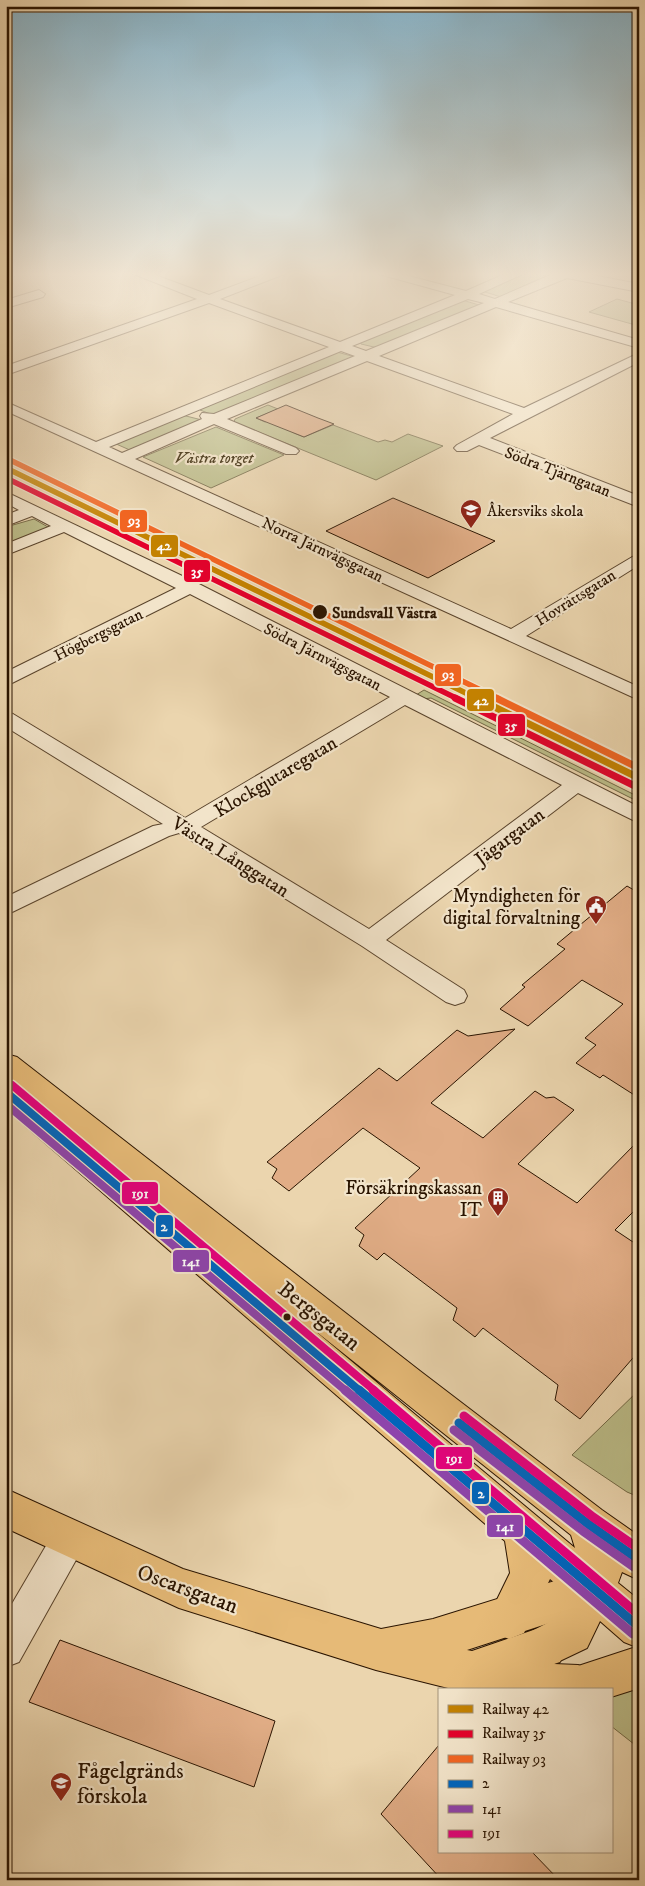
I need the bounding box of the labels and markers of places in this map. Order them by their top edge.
school or university icon: Åkersviks skola [459,498,483,529]
place label: Åkersviks skola [487,501,583,521]
marker: Sundsvall Västra [311,603,329,621]
place label: Sundsvall Västra [332,603,438,623]
place label: Myndigheten för digital förvaltning [443,885,581,930]
public building icon: Myndigheten för digital förvaltning [584,894,608,925]
place label: Försäkringskassan IT [345,1177,483,1222]
building icon: Försäkringskassan IT [486,1186,510,1217]
unlabelled marker [282,1312,292,1322]
place label: Fågelgränds förskola [77,1758,184,1810]
school or university icon: Fågelgränds förskola [49,1771,73,1802]

